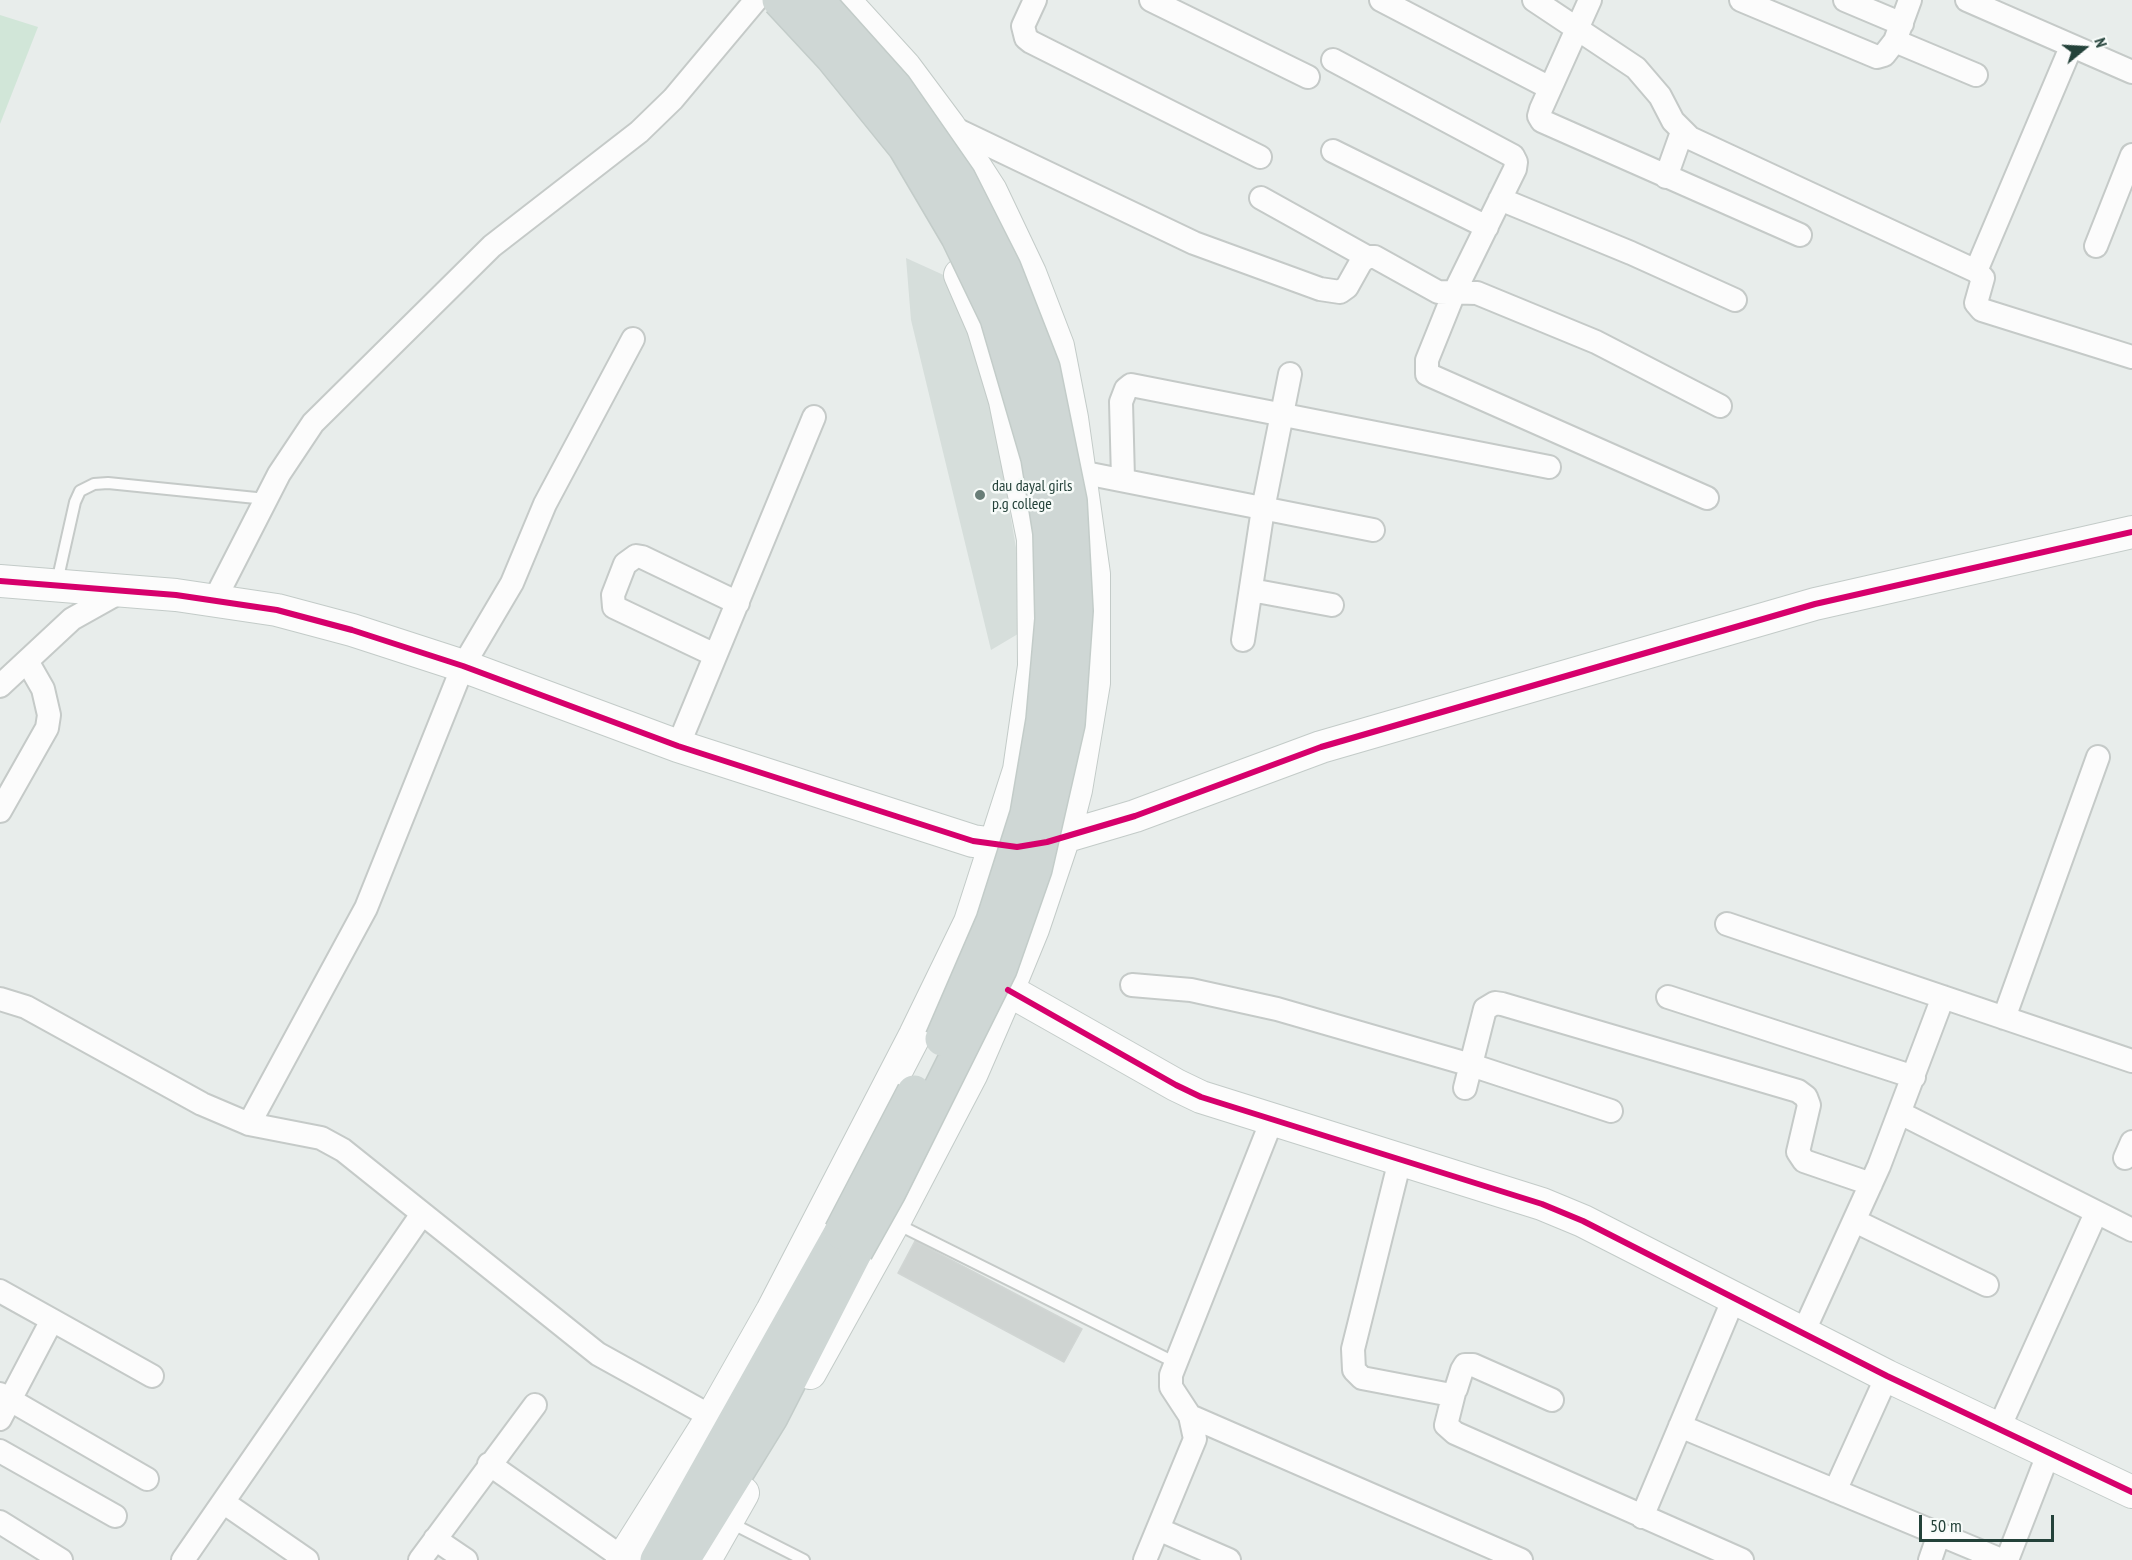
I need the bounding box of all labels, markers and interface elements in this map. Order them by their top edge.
north arrow [2054,18,2114,78]
text: N [2090,35,2112,50]
place label: dau dayal girls p.g college [992,476,1072,514]
marker: dau dayal girls p.g college [973,488,987,502]
scale bar [1922,1503,2057,1541]
text: 50 m [1930,1514,1962,1537]

